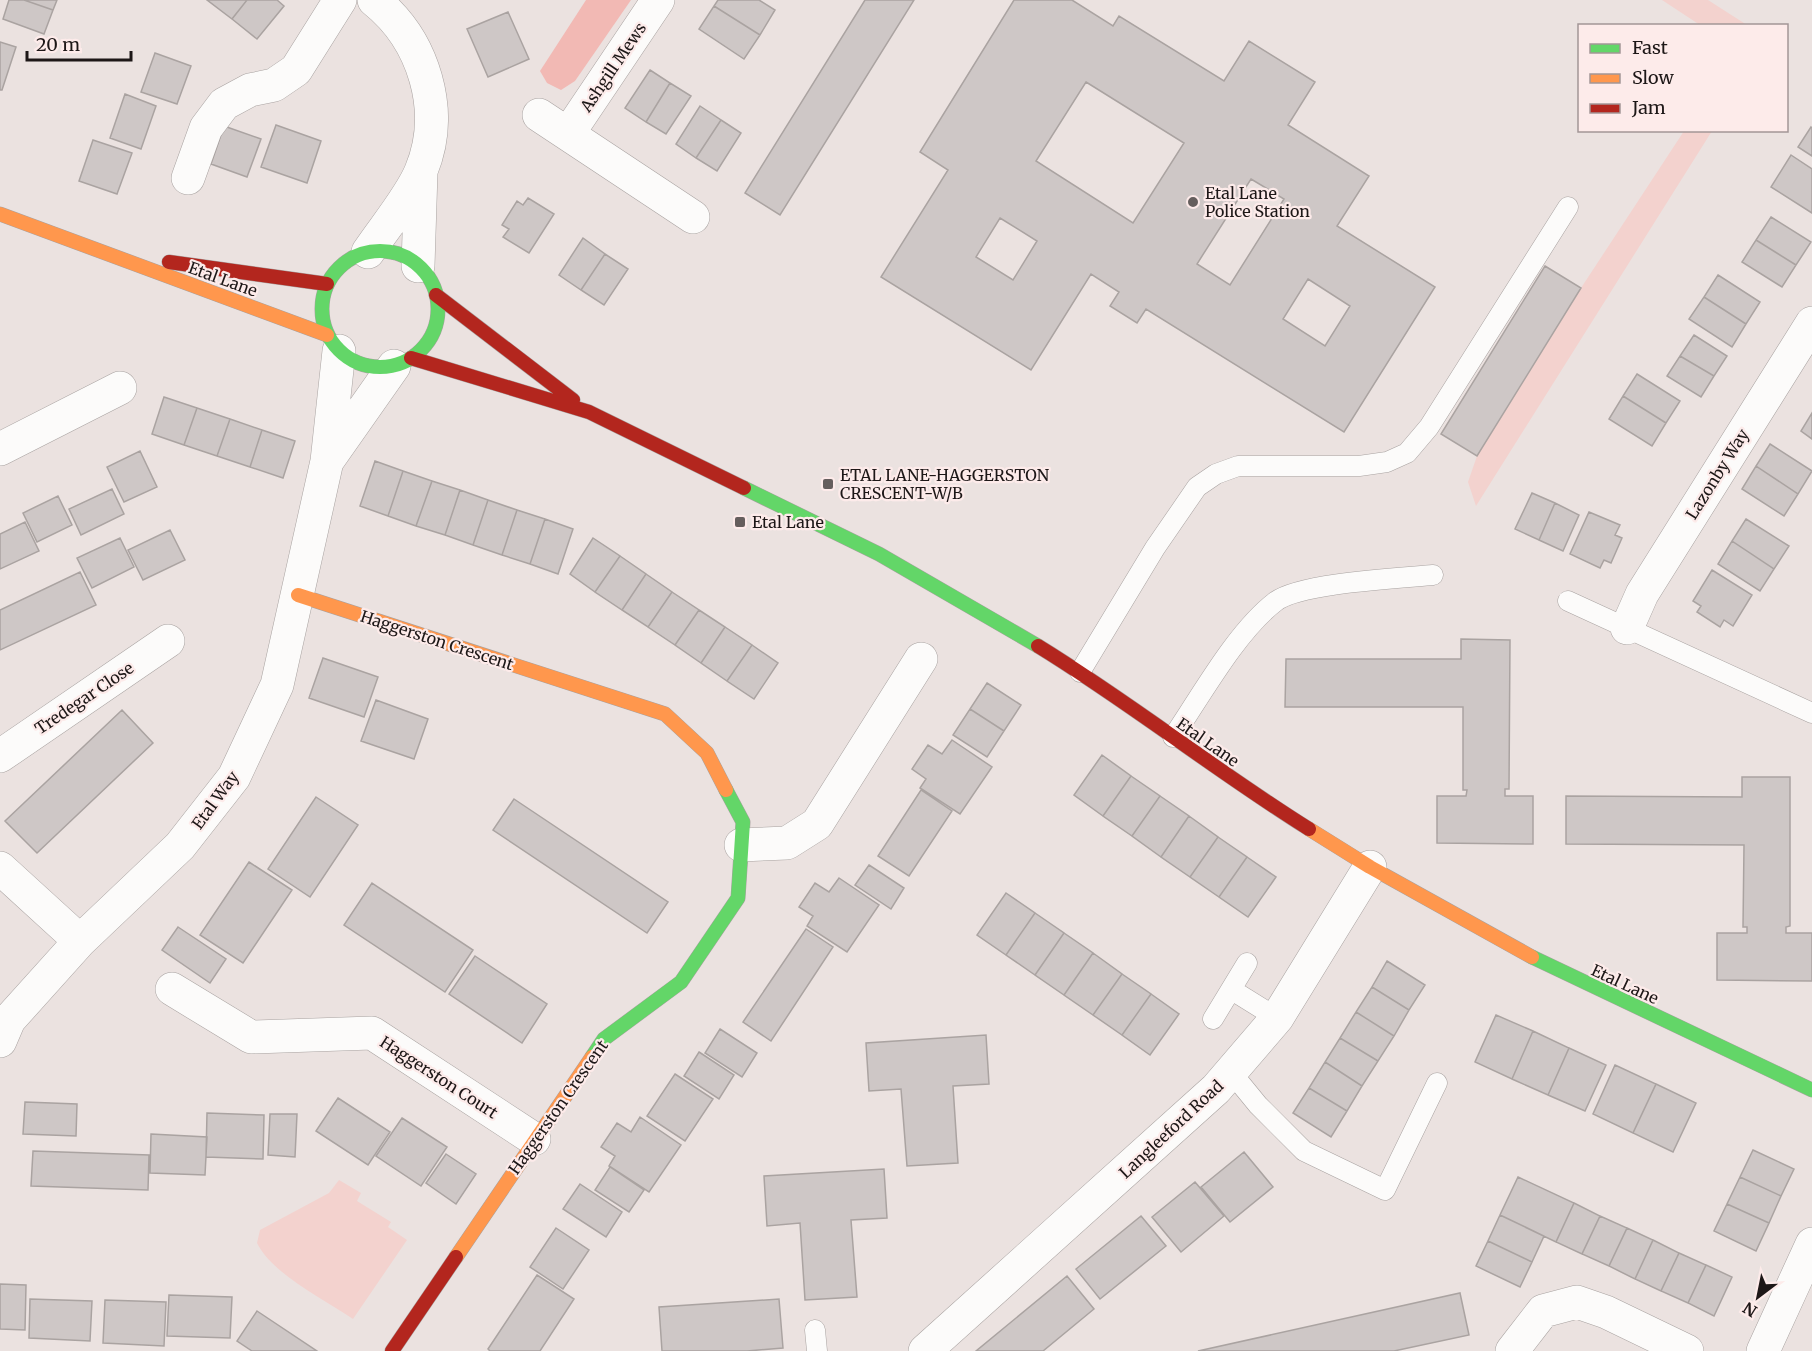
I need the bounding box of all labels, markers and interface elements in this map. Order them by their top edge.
street label: Ashgill Mews [575,18,650,116]
scale bar [27,24,130,62]
legend [1578,24,1788,132]
text: 20 m [36,33,80,56]
text: Fast [1632,36,1668,59]
text: Slow [1632,66,1675,89]
text: Jam [1631,96,1666,119]
place label: Etal Lane Police Station [1205,183,1310,221]
marker: Etal Lane Police Station [1186,195,1200,209]
street label: Etal Lane [186,257,260,301]
street label: Lazonby Way [1681,424,1753,523]
place label: ETAL LANE-HAGGERSTON CRESCENT-W/B [840,465,1050,503]
marker: ETAL LANE-HAGGERSTON CRESCENT-W/B [821,477,835,491]
place label: Etal Lane [752,512,824,532]
marker: Etal Lane [733,515,747,529]
street label: Haggerston Crescent [358,606,517,674]
street label: Tredegar Close [31,658,137,738]
street label: Etal Lane [1173,713,1243,771]
street label: Etal Way [187,767,243,833]
street label: Etal Lane [1588,960,1662,1008]
street label: Haggerston Court [376,1031,502,1123]
street label: Haggerston Crescent [504,1035,612,1178]
street label: Langleeford Road [1115,1075,1227,1182]
north arrow [1728,1267,1788,1327]
text: N [1739,1298,1761,1322]

